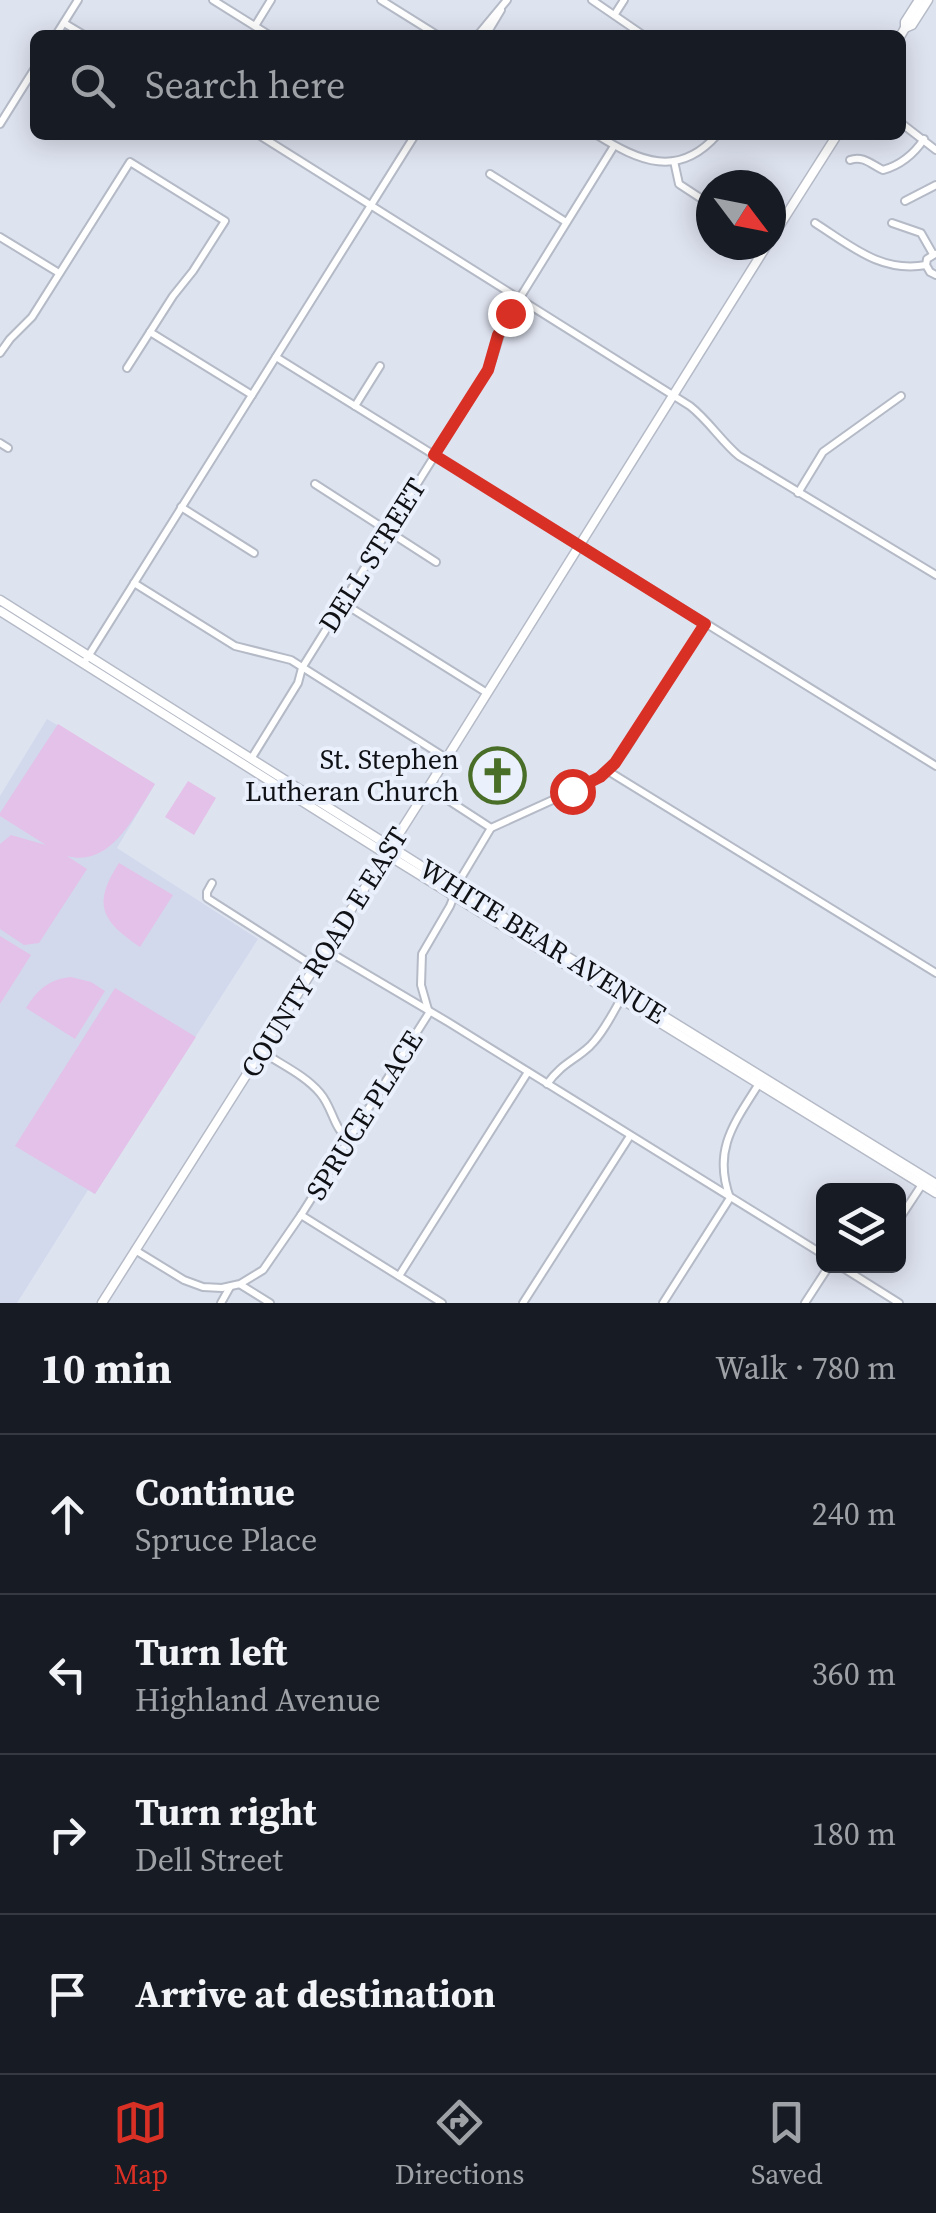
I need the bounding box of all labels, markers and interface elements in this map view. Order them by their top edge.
search box [30,30,906,140]
icon: search [65,58,120,113]
text: Search here [145,59,345,111]
north arrow [696,170,786,260]
route end [488,291,534,337]
street label: DELL STREET [309,471,435,639]
place label: St. Stephen Lutheran Church [245,740,459,810]
church icon: St. Stephen Lutheran Church [468,745,528,805]
route start [550,769,596,815]
street label: COUNTY ROAD E EAST [231,819,417,1085]
street label: WHITE BEAR AVENUE [412,849,674,1033]
street label: SPRUCE PLACE [297,1023,431,1207]
map controls [816,1183,906,1273]
button: layers [816,1183,906,1273]
text: 10 min [40,1339,172,1397]
text: Walk · 780 m [715,1346,896,1390]
text: Continue [135,1466,295,1518]
icon: ahead [40,1487,95,1542]
text: 240 m [812,1492,896,1536]
text: Spruce Place [135,1518,317,1562]
text: Turn left [135,1626,287,1678]
icon: left [40,1647,95,1702]
text: 360 m [812,1652,896,1696]
text: Highland Avenue [135,1678,381,1722]
text: Turn right [135,1786,317,1838]
icon: right [40,1807,95,1862]
text: 180 m [812,1812,896,1856]
text: Dell Street [135,1838,283,1882]
icon: arrive [40,1967,95,2022]
text: Arrive at destination [135,1968,496,2020]
tab: Map [113,2095,168,2193]
tab: Directions [395,2095,524,2193]
tab: Saved [751,2095,823,2193]

